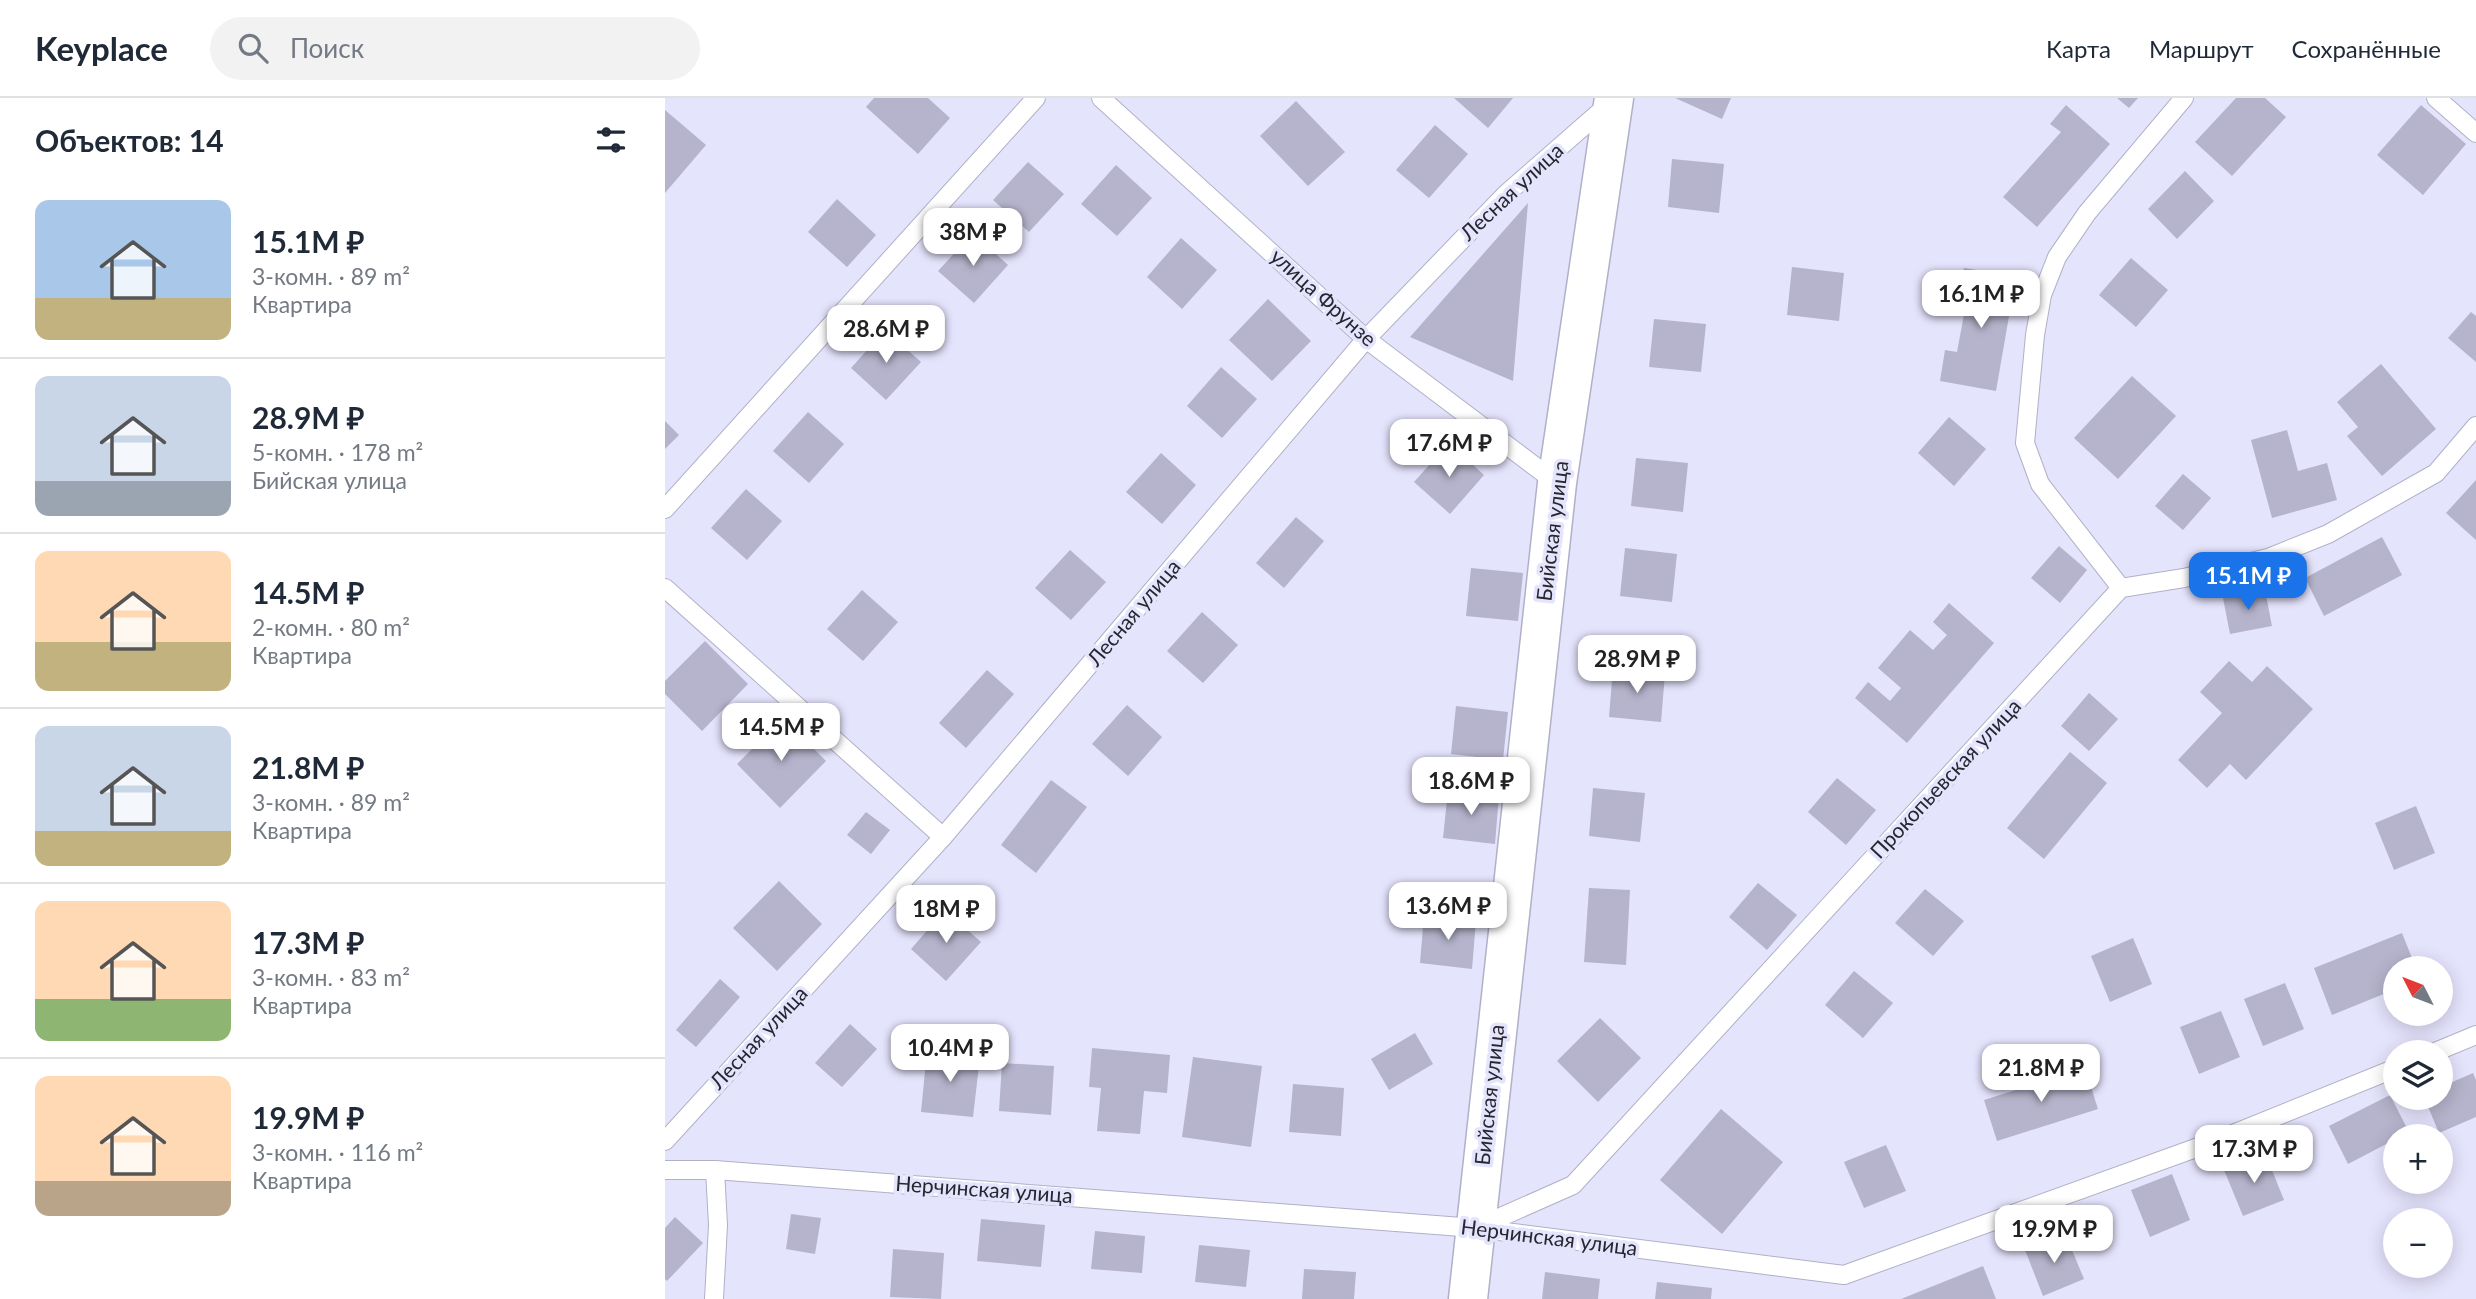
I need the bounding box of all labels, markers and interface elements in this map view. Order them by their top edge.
search box [210,17,700,80]
text: Keyplace [35,28,168,68]
icon: search [234,29,272,67]
text: Поиск [290,32,364,64]
text: Карта [2046,34,2111,63]
text: Маршрут [2149,34,2254,63]
text: Сохранённые [2292,34,2441,63]
icon: filters [592,121,630,159]
text: Объектов: 14 [35,122,224,158]
street label: Лесная улица [1454,137,1568,246]
pin: 38M ₽ [924,208,1022,268]
text: 38M ₽ [939,217,1007,245]
text: 15.1M ₽ [252,223,364,259]
icon: home [91,228,175,312]
street label: улица Фрунзе [1266,243,1382,351]
text: 3-комн. · 89 m² [252,262,410,290]
pin: 16.1M ₽ [1916,271,2046,330]
text: 16.1M ₽ [1938,279,2024,307]
text: Квартира [252,290,352,318]
pin: 28.6M ₽ [821,306,951,365]
text: 28.6M ₽ [843,314,929,342]
text: 28.9M ₽ [252,399,364,435]
icon: home [91,404,175,488]
pin: 17.6M ₽ [1384,420,1514,479]
text: 17.6M ₽ [1406,428,1492,456]
text: 5-комн. · 178 m² [252,438,423,466]
street label: Бийская улица [1530,459,1573,603]
text: Бийская улица [252,466,407,494]
pin: 15.1M ₽ [2183,552,2313,612]
street label: Лесная улица [1080,554,1185,671]
text: 15.1M ₽ [2205,561,2291,589]
text: 14.5M ₽ [252,574,364,610]
icon: home [91,579,175,663]
text: 2-комн. · 80 m² [252,613,410,641]
pin: 28.9M ₽ [1572,636,1702,695]
text: Квартира [252,641,352,669]
text: 28.9M ₽ [1594,644,1680,672]
street label: Прокопьевская улица [1864,693,2025,863]
pin: 14.5M ₽ [716,704,846,763]
text: 14.5M ₽ [738,712,824,740]
text: 21.8M ₽ [252,749,364,785]
icon: home [91,754,175,838]
pin: 18.6M ₽ [1406,758,1536,817]
text: 18.6M ₽ [1428,766,1514,794]
text: 3-комн. · 89 m² [252,788,410,816]
text: Квартира [252,816,352,844]
pin: 13.6M ₽ [1383,882,1513,942]
pin: 18M ₽ [897,886,995,945]
text: 13.6M ₽ [1405,891,1491,919]
text: 18M ₽ [912,894,980,922]
text: 17.3M ₽ [252,924,364,960]
icon: home [91,929,175,1013]
north arrow [2383,956,2453,1026]
map controls [2383,956,2453,1278]
text: 3-комн. · 83 m² [252,963,410,991]
street label: Лесная улица [703,980,812,1094]
text: Квартира [252,991,352,1019]
street label: Бийская улица [1469,1023,1508,1166]
pin: 10.4M ₽ [885,1024,1015,1084]
text: 10.4M ₽ [907,1033,993,1061]
button: layers [2383,1040,2453,1110]
pin: 21.8M ₽ [1976,1044,2106,1104]
text: 21.8M ₽ [1998,1053,2084,1081]
text: 19.9M ₽ [252,1099,364,1135]
icon: home [91,1104,175,1188]
button: + [2383,1124,2453,1194]
pin: 17.3M ₽ [2189,1126,2319,1185]
text: 17.3M ₽ [2211,1134,2297,1162]
text: 3-комн. · 116 m² [252,1138,423,1166]
text: Квартира [252,1166,352,1194]
street label: Нерчинская улица [895,1170,1074,1207]
pin: 19.9M ₽ [1989,1206,2119,1265]
button: − [2383,1208,2453,1278]
street label: Нерчинская улица [1459,1213,1639,1260]
text: 19.9M ₽ [2011,1214,2097,1242]

